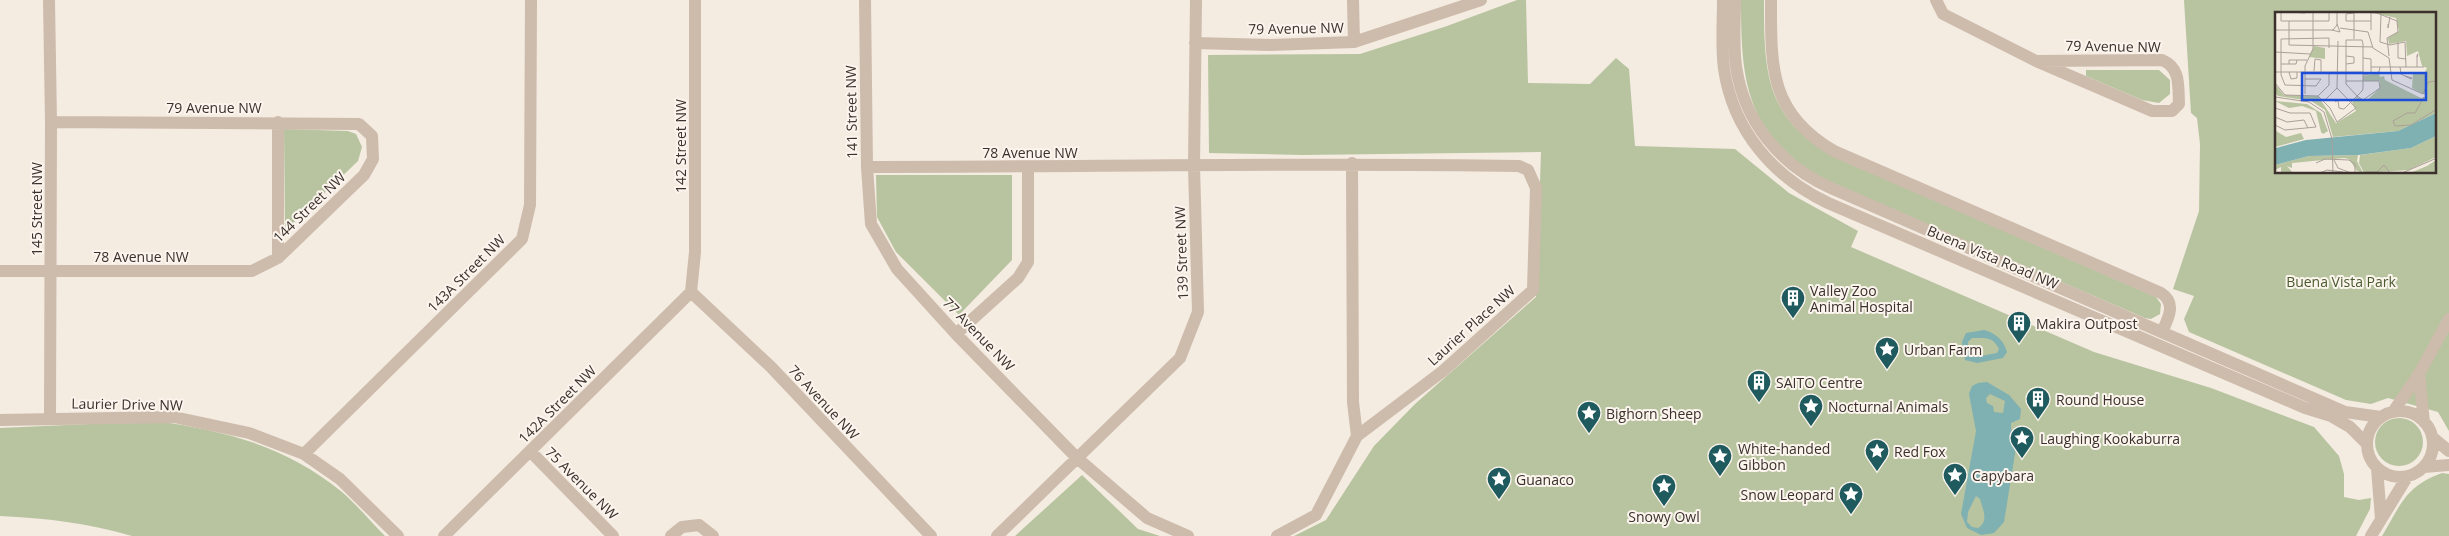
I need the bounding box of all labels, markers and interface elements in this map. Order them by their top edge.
inset map [2275,12,2436,174]
street label: 79 Avenue NW [1248,18,1344,38]
street label: 79 Avenue NW [2065,36,2161,56]
street label: 141 Street NW [841,65,861,159]
street label: 79 Avenue NW [166,98,262,117]
street label: 142 Street NW [671,99,690,193]
street label: 78 Avenue NW [982,143,1078,162]
street label: 145 Street NW [27,162,46,256]
street label: 144 Street NW [269,168,349,246]
street label: 139 Street NW [1170,206,1192,300]
street label: Buena Vista Road NW [1924,221,2062,293]
street label: 143A Street NW [423,230,509,316]
street label: 78 Avenue NW [93,247,189,266]
park label: Buena Vista Park [2286,272,2397,291]
street label: Laurier Place NW [1423,281,1519,369]
place label: Valley Zoo Animal Hospital [1810,281,1913,316]
building icon: Valley Zoo Animal Hospital [1780,285,1806,319]
street label: 77 Avenue NW [939,293,1019,375]
building icon: Makira Outpost [2006,310,2032,344]
place label: Makira Outpost [2036,314,2138,333]
place icon: Urban Farm [1874,336,1900,370]
place label: Urban Farm [1904,340,1982,359]
street label: 142A Street NW [514,361,600,447]
street label: 76 Avenue NW [784,361,864,443]
building icon: SAITO Centre [1746,369,1772,403]
place label: SAITO Centre [1776,373,1863,392]
building icon: Round House [2025,386,2051,420]
place label: Round House [2056,390,2144,409]
place icon: Nocturnal Animals [1798,393,1824,427]
street label: Laurier Drive NW [71,394,183,414]
place label: Nocturnal Animals [1828,397,1949,416]
place icon: Bighorn Sheep [1576,400,1602,434]
place label: Bighorn Sheep [1606,404,1702,423]
place icon: Laughing Kookaburra [2009,425,2035,459]
place label: Laughing Kookaburra [2040,429,2180,448]
place icon: Red Fox [1864,438,1890,472]
place label: White-handed Gibbon [1738,439,1830,474]
place label: Red Fox [1894,442,1946,461]
street label: 75 Avenue NW [542,443,623,524]
place icon: White-handed Gibbon [1707,443,1733,477]
place icon: Capybara [1942,462,1968,496]
place icon: Guanaco [1486,466,1512,500]
place label: Capybara [1972,466,2034,485]
place label: Guanaco [1516,470,1574,489]
place icon: Snowy Owl [1651,473,1677,507]
place icon: Snow Leopard [1838,481,1864,515]
place label: Snow Leopard [1741,485,1834,504]
place label: Snowy Owl [1628,507,1700,526]

